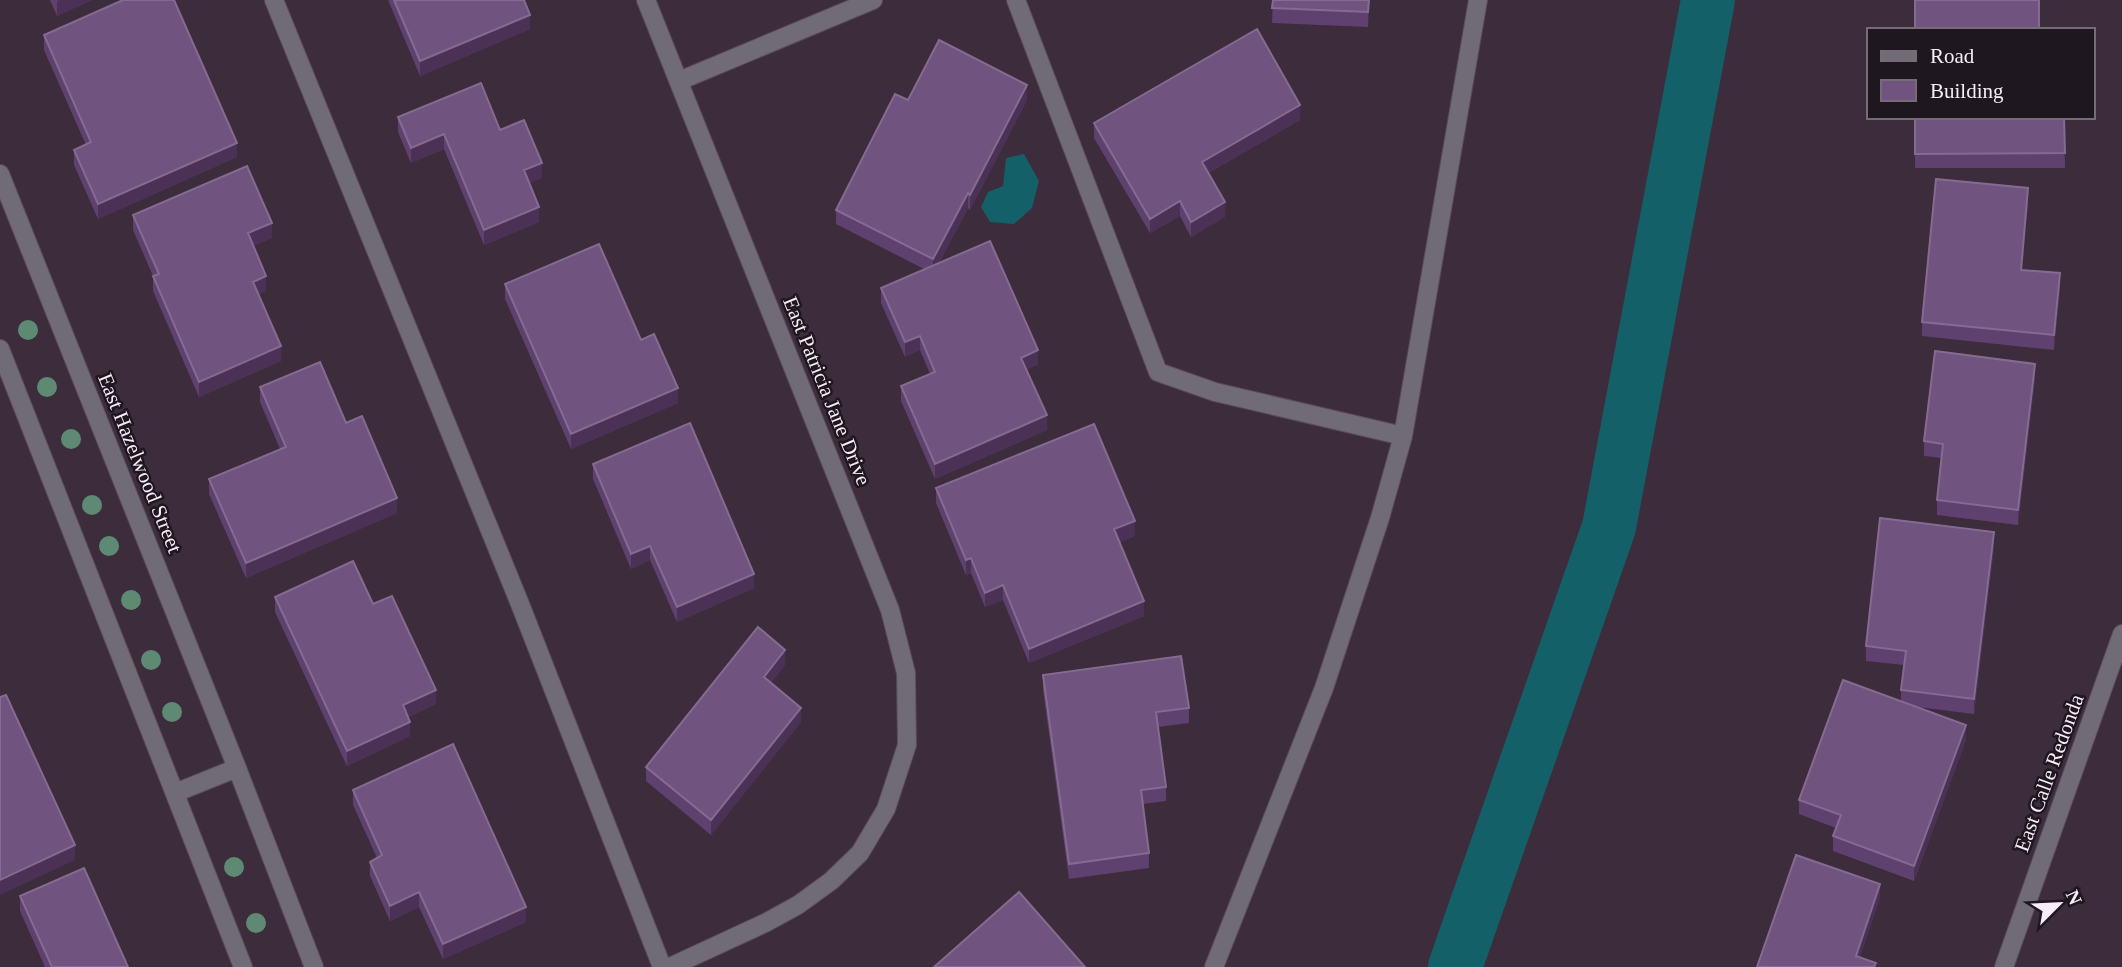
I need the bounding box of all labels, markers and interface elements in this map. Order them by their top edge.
legend [1867,28,2094,119]
text: Road [1930,44,1975,68]
text: Building [1930,79,2004,103]
street label: East Patricia Jane Drive [778,293,876,489]
street label: East Hazelwood Street [93,370,187,556]
street label: East Calle Redonda [2009,690,2089,855]
north arrow [2024,869,2094,939]
text: N [2062,887,2087,908]

